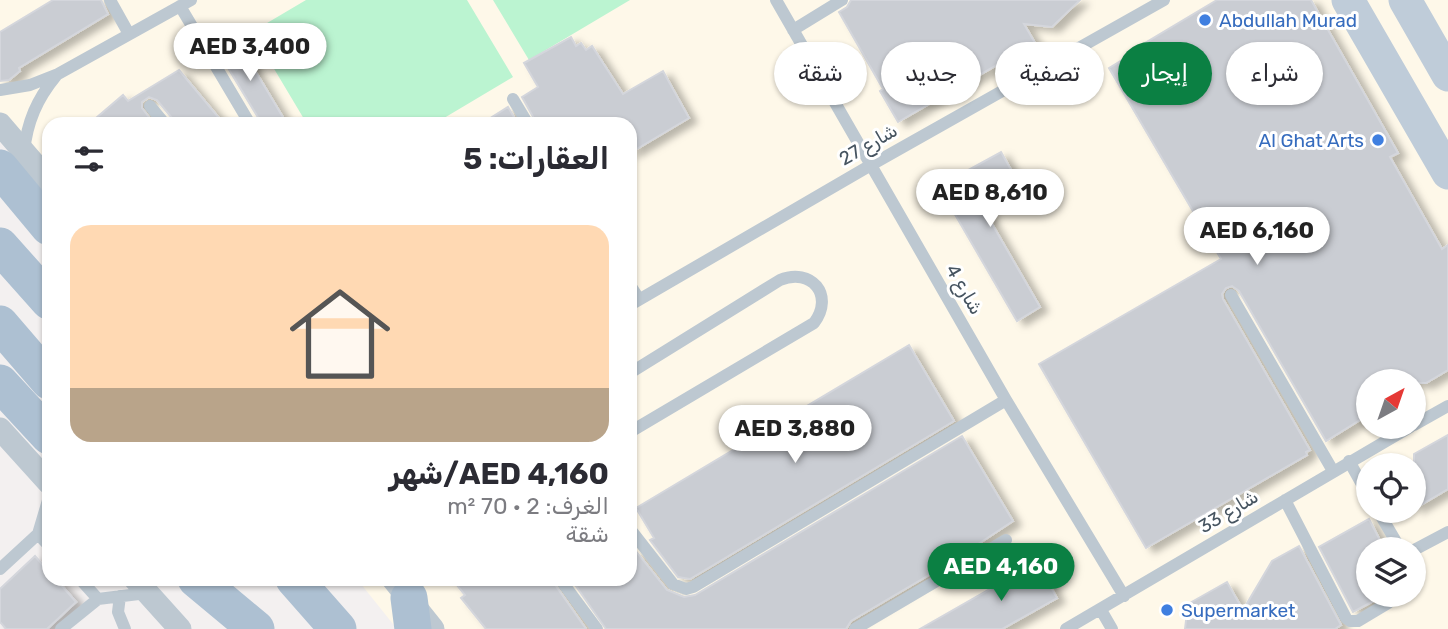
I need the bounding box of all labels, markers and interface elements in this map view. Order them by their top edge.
place label: Abdullah Murad [1219,9,1357,32]
marker: Abdullah Murad [1197,12,1213,28]
pin: AED 3,400 [170,24,330,83]
text: AED 3,400 [190,32,310,60]
chip: شقة [774,42,867,105]
chip: جديد [881,42,981,105]
chip: تصفية [995,42,1104,105]
chip: إيجار [1118,42,1212,105]
chip: شراء [1226,42,1323,105]
street label: شارع 27 [835,119,902,172]
place label: Al Ghat Arts [1258,129,1364,152]
marker: Al Ghat Arts [1370,132,1386,148]
icon: filters [70,140,108,178]
text: العقارات: 5 [463,141,609,177]
pin: AED 8,610 [910,170,1070,229]
text: AED 8,610 [932,178,1048,206]
pin: AED 6,160 [1177,208,1337,267]
text: AED 6,160 [1200,216,1314,244]
street label: شارع 4 [939,260,988,320]
icon: home [277,271,403,397]
north arrow [1356,369,1426,439]
map controls [1356,369,1426,607]
pin: AED 3,880 [715,406,875,465]
text: AED 3,880 [735,414,855,442]
button: locate [1356,453,1426,523]
text: AED 4,160/شهر [389,456,609,492]
street label: شارع 33 [1194,485,1263,540]
text: الغرف: 2 · 70 m² [447,492,609,520]
text: شقة [565,520,609,548]
button: layers [1356,537,1426,607]
pin: AED 4,160 [921,544,1081,603]
text: AED 4,160 [943,552,1059,580]
place label: Supermarket [1181,599,1296,622]
marker: Supermarket [1159,602,1175,618]

